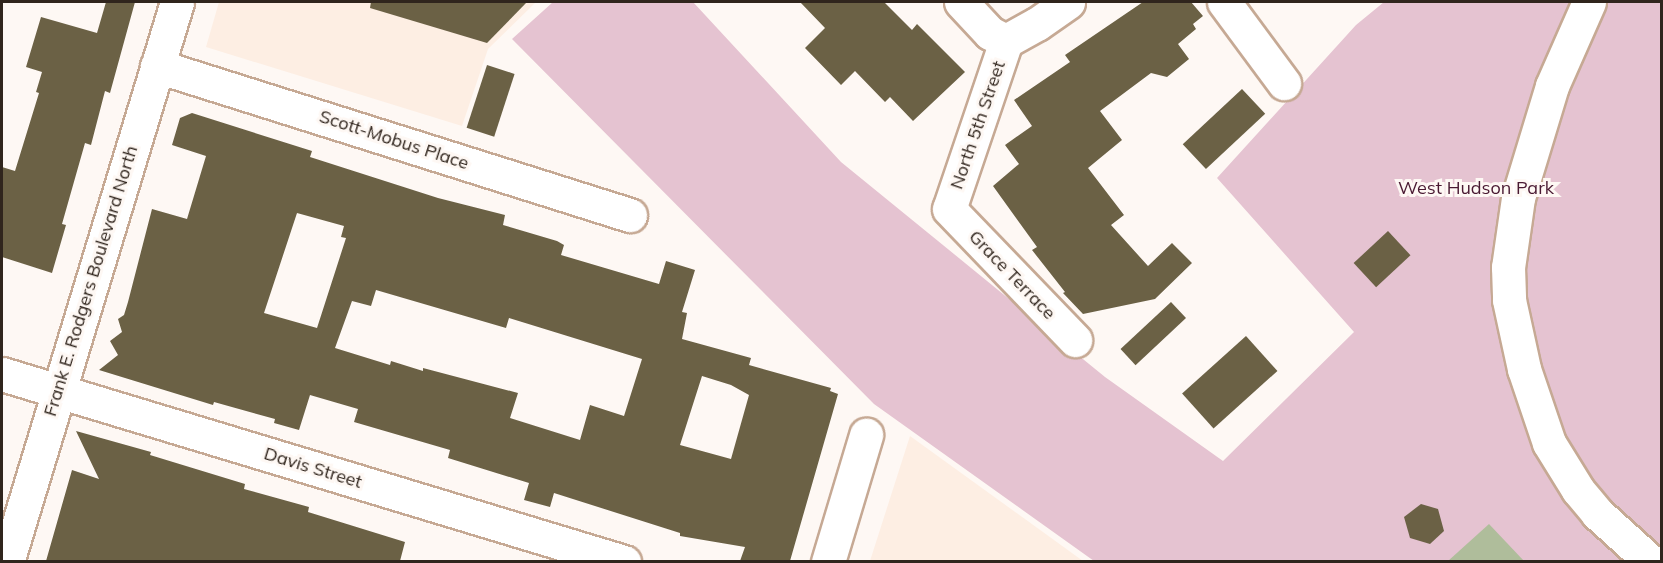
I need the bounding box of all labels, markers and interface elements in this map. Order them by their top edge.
street label: North 5th Street [946,58,1010,192]
street label: Scott-Mobus Place [317,106,471,174]
street label: Frank E. Rodgers Boulevard North [39,143,143,419]
park label: West Hudson Park [1398,177,1554,199]
street label: Grace Terrace [964,226,1060,324]
street label: Davis Street [261,443,365,493]

